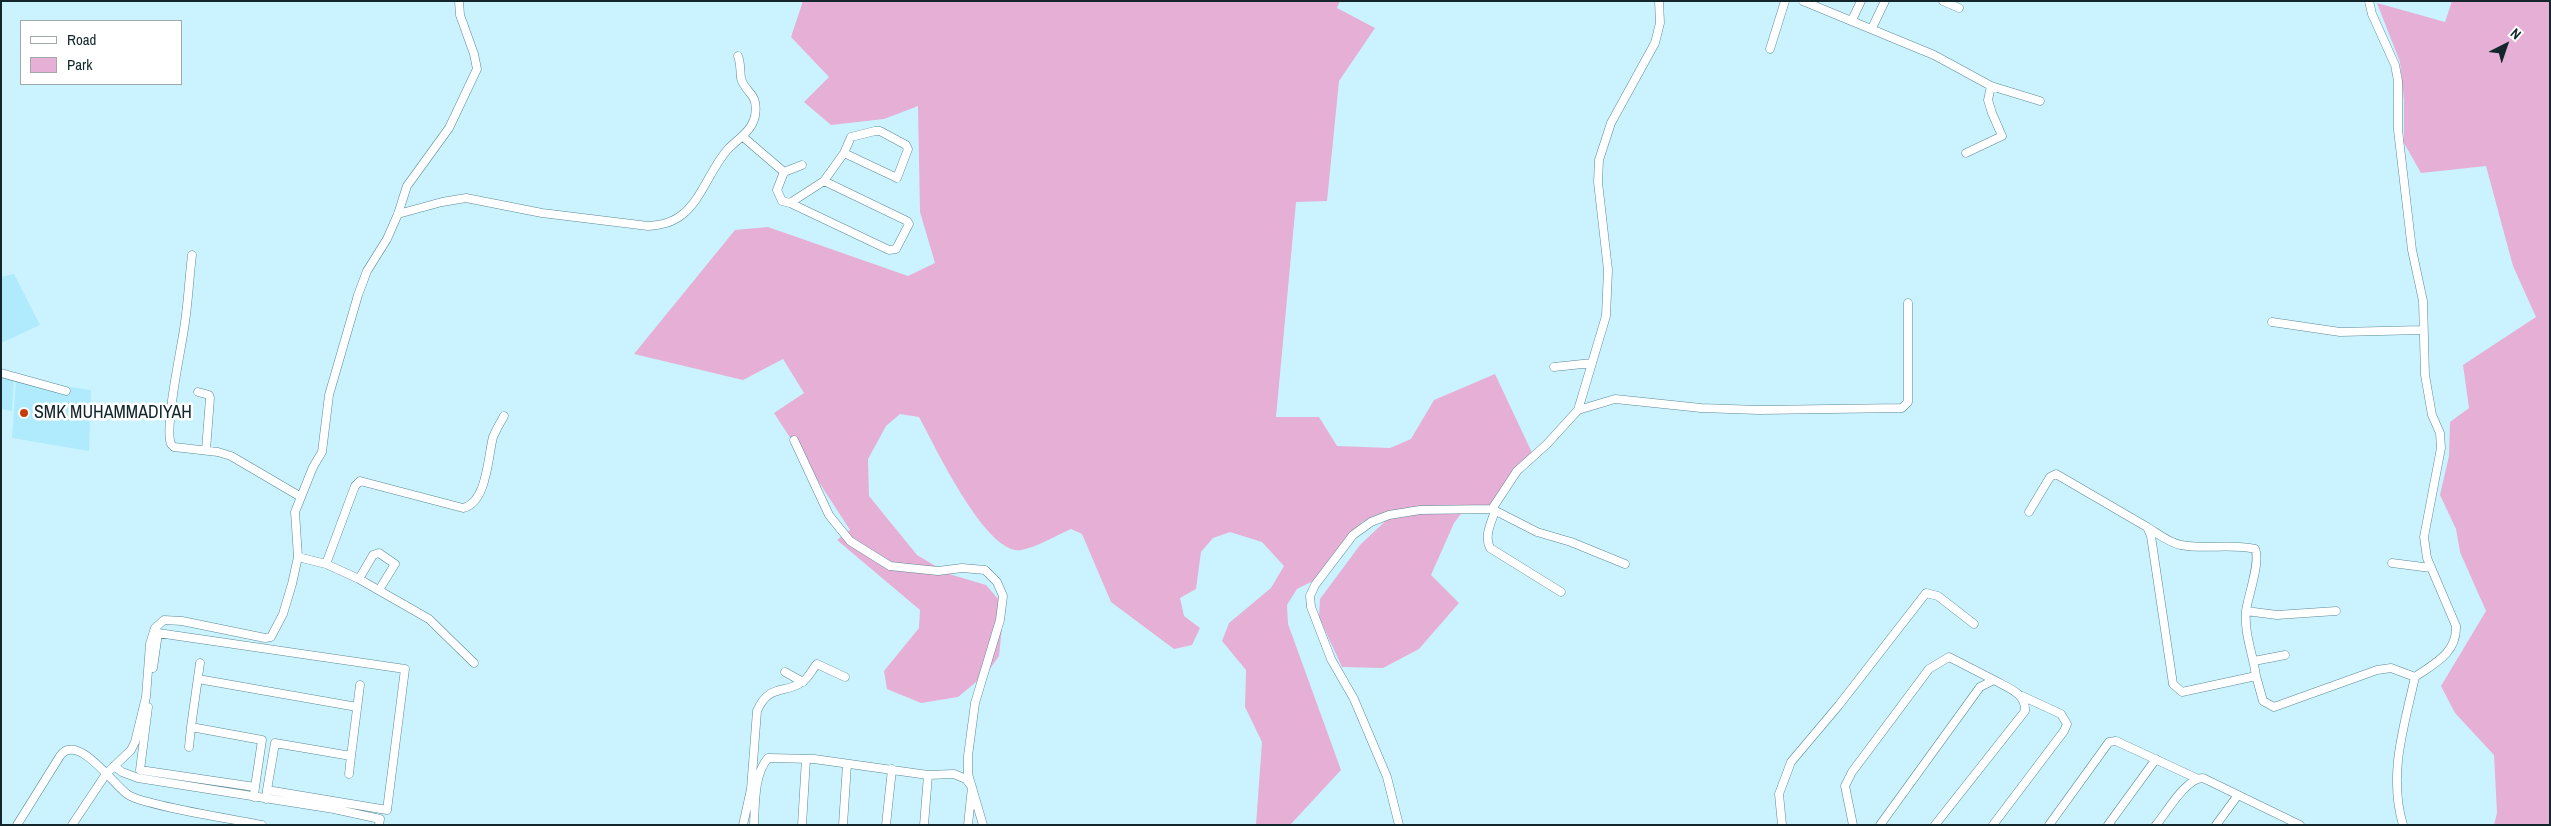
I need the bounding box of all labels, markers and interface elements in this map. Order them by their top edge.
legend [20,20,182,85]
north arrow [2481,20,2531,70]
text: N [2507,24,2525,43]
text: Road [67,29,96,50]
text: Park [67,54,92,75]
place label: SMK MUHAMMADIYAH [34,402,192,424]
marker: SMK MUHAMMADIYAH [18,407,30,419]

